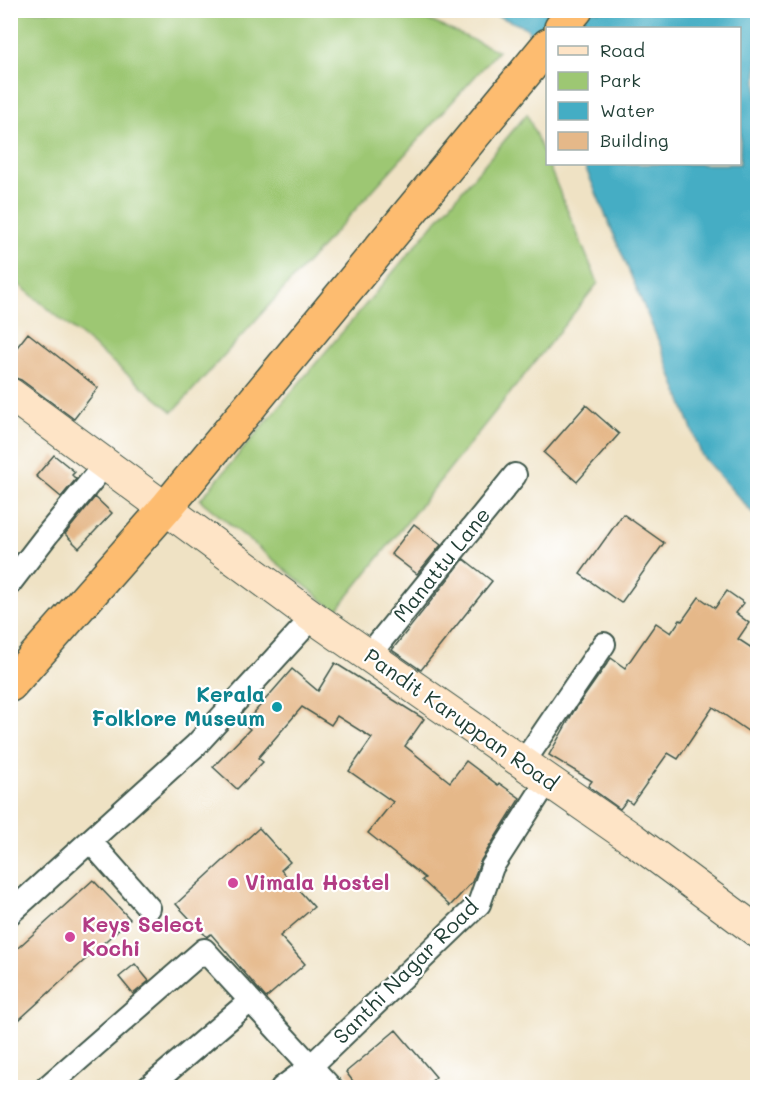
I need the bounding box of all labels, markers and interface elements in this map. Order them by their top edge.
legend [546,27,741,165]
text: Road [600,38,645,62]
text: Park [600,68,641,92]
text: Water [600,98,655,122]
text: Building [600,128,668,152]
street label: Manattu Lane [386,501,495,627]
street label: Pandit Karuppan Road [360,642,564,796]
place label: Kerala Folklore Museum [92,680,265,731]
marker: Kerala Folklore Museum [270,700,284,714]
place label: Vimala Hostel [245,868,389,895]
marker: Vimala Hostel [226,876,240,890]
street label: Santhi Nagar Road [327,893,483,1049]
place label: Keys Select Kochi [82,910,204,961]
marker: Keys Select Kochi [63,930,77,944]

